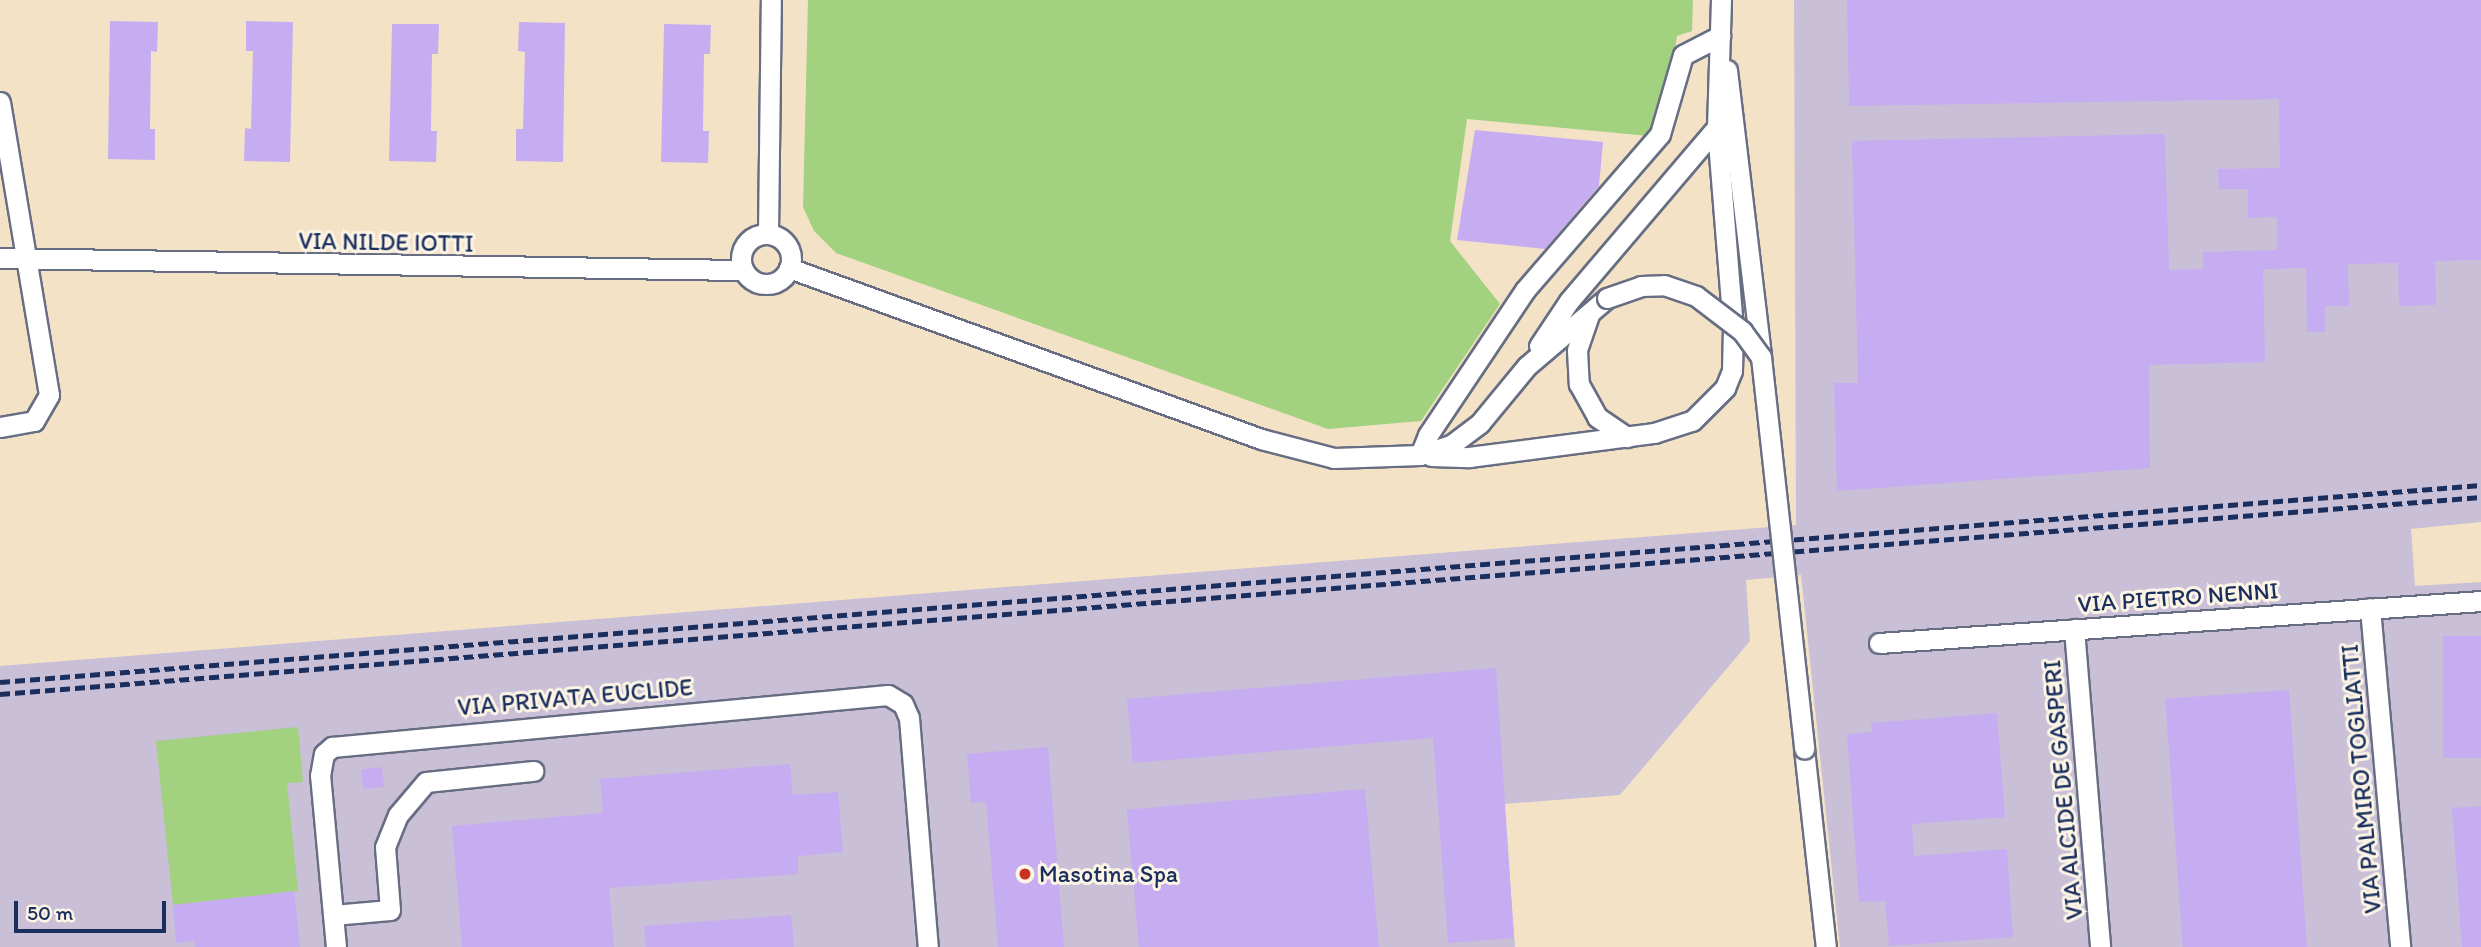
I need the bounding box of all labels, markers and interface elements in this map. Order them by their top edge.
street label: VIA NILDE IOTTI [297,226,475,258]
street label: VIA PIETRO NENNI [2078,576,2278,618]
street label: VIA PALMIRO TOGLIATTI [2335,647,2387,911]
street label: VIA ALCIDE DE GASPERI [2037,660,2089,920]
street label: VIA PRIVATA EUCLIDE [454,672,696,722]
place label: Masotina Spa [1039,860,1179,888]
marker: Masotina Spa [1017,866,1033,882]
scale bar [18,888,170,932]
text: 50 m [27,900,73,925]

